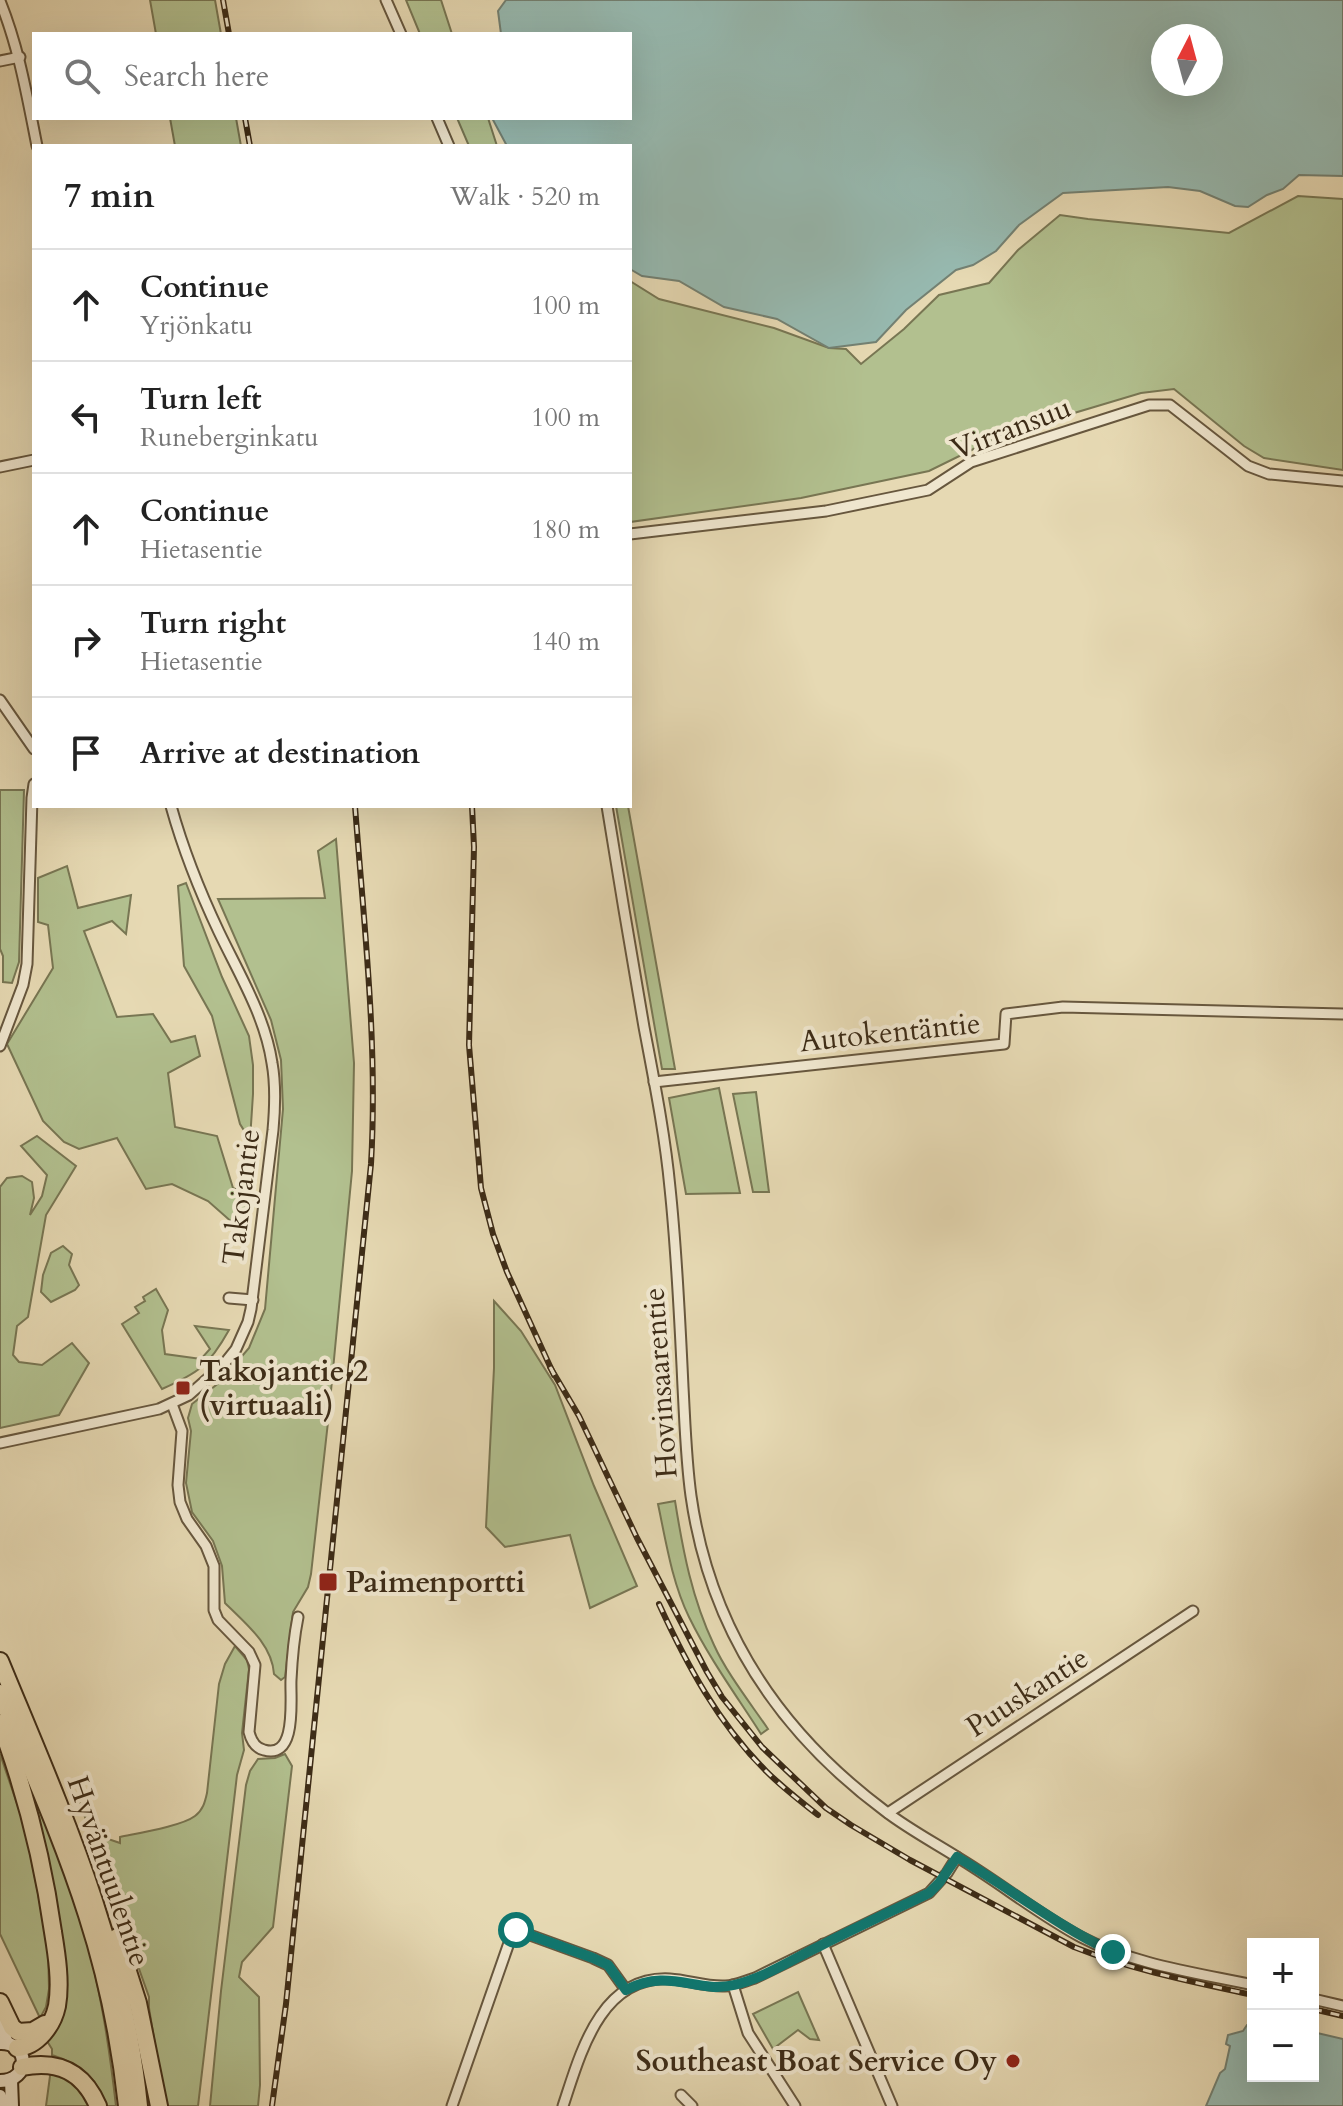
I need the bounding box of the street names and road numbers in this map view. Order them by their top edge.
street label: Virransuu [945,387,1077,470]
street label: Autokentäntie [798,1003,982,1062]
street label: Takojantie [213,1126,270,1268]
street label: Hovinsaarentie [633,1286,688,1480]
street label: Puuskantie [958,1638,1096,1747]
street label: Hyväntuulentie [57,1771,160,1972]

